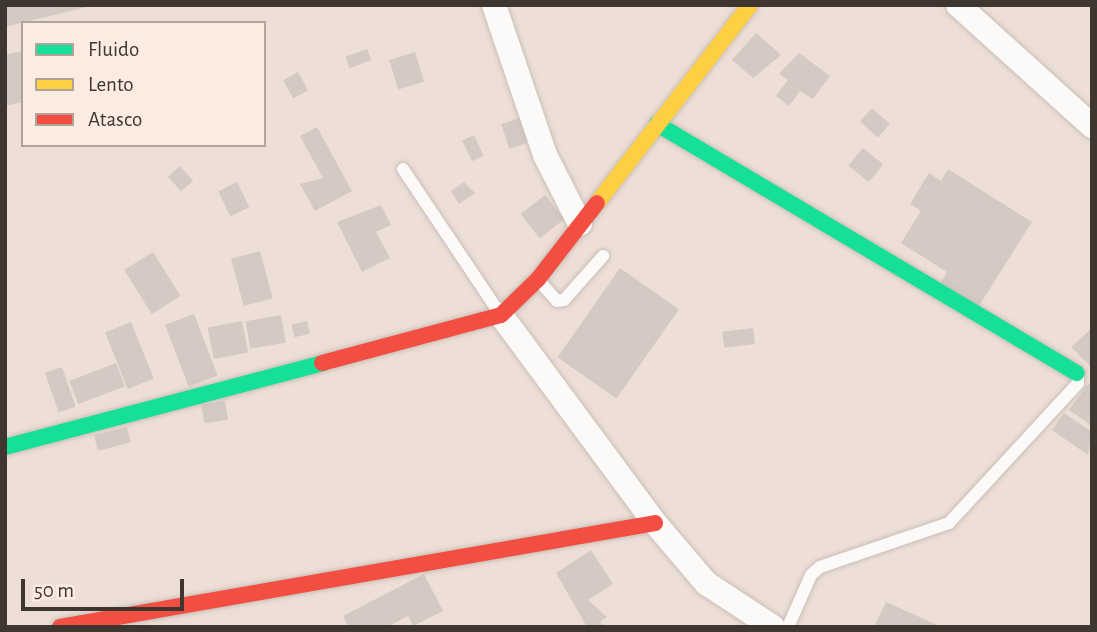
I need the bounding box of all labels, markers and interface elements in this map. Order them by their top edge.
legend [21,21,266,147]
text: Fluido [88,39,139,60]
text: Lento [88,74,134,95]
text: Atasco [88,109,142,130]
scale bar [24,566,187,610]
text: 50 m [34,580,74,601]

